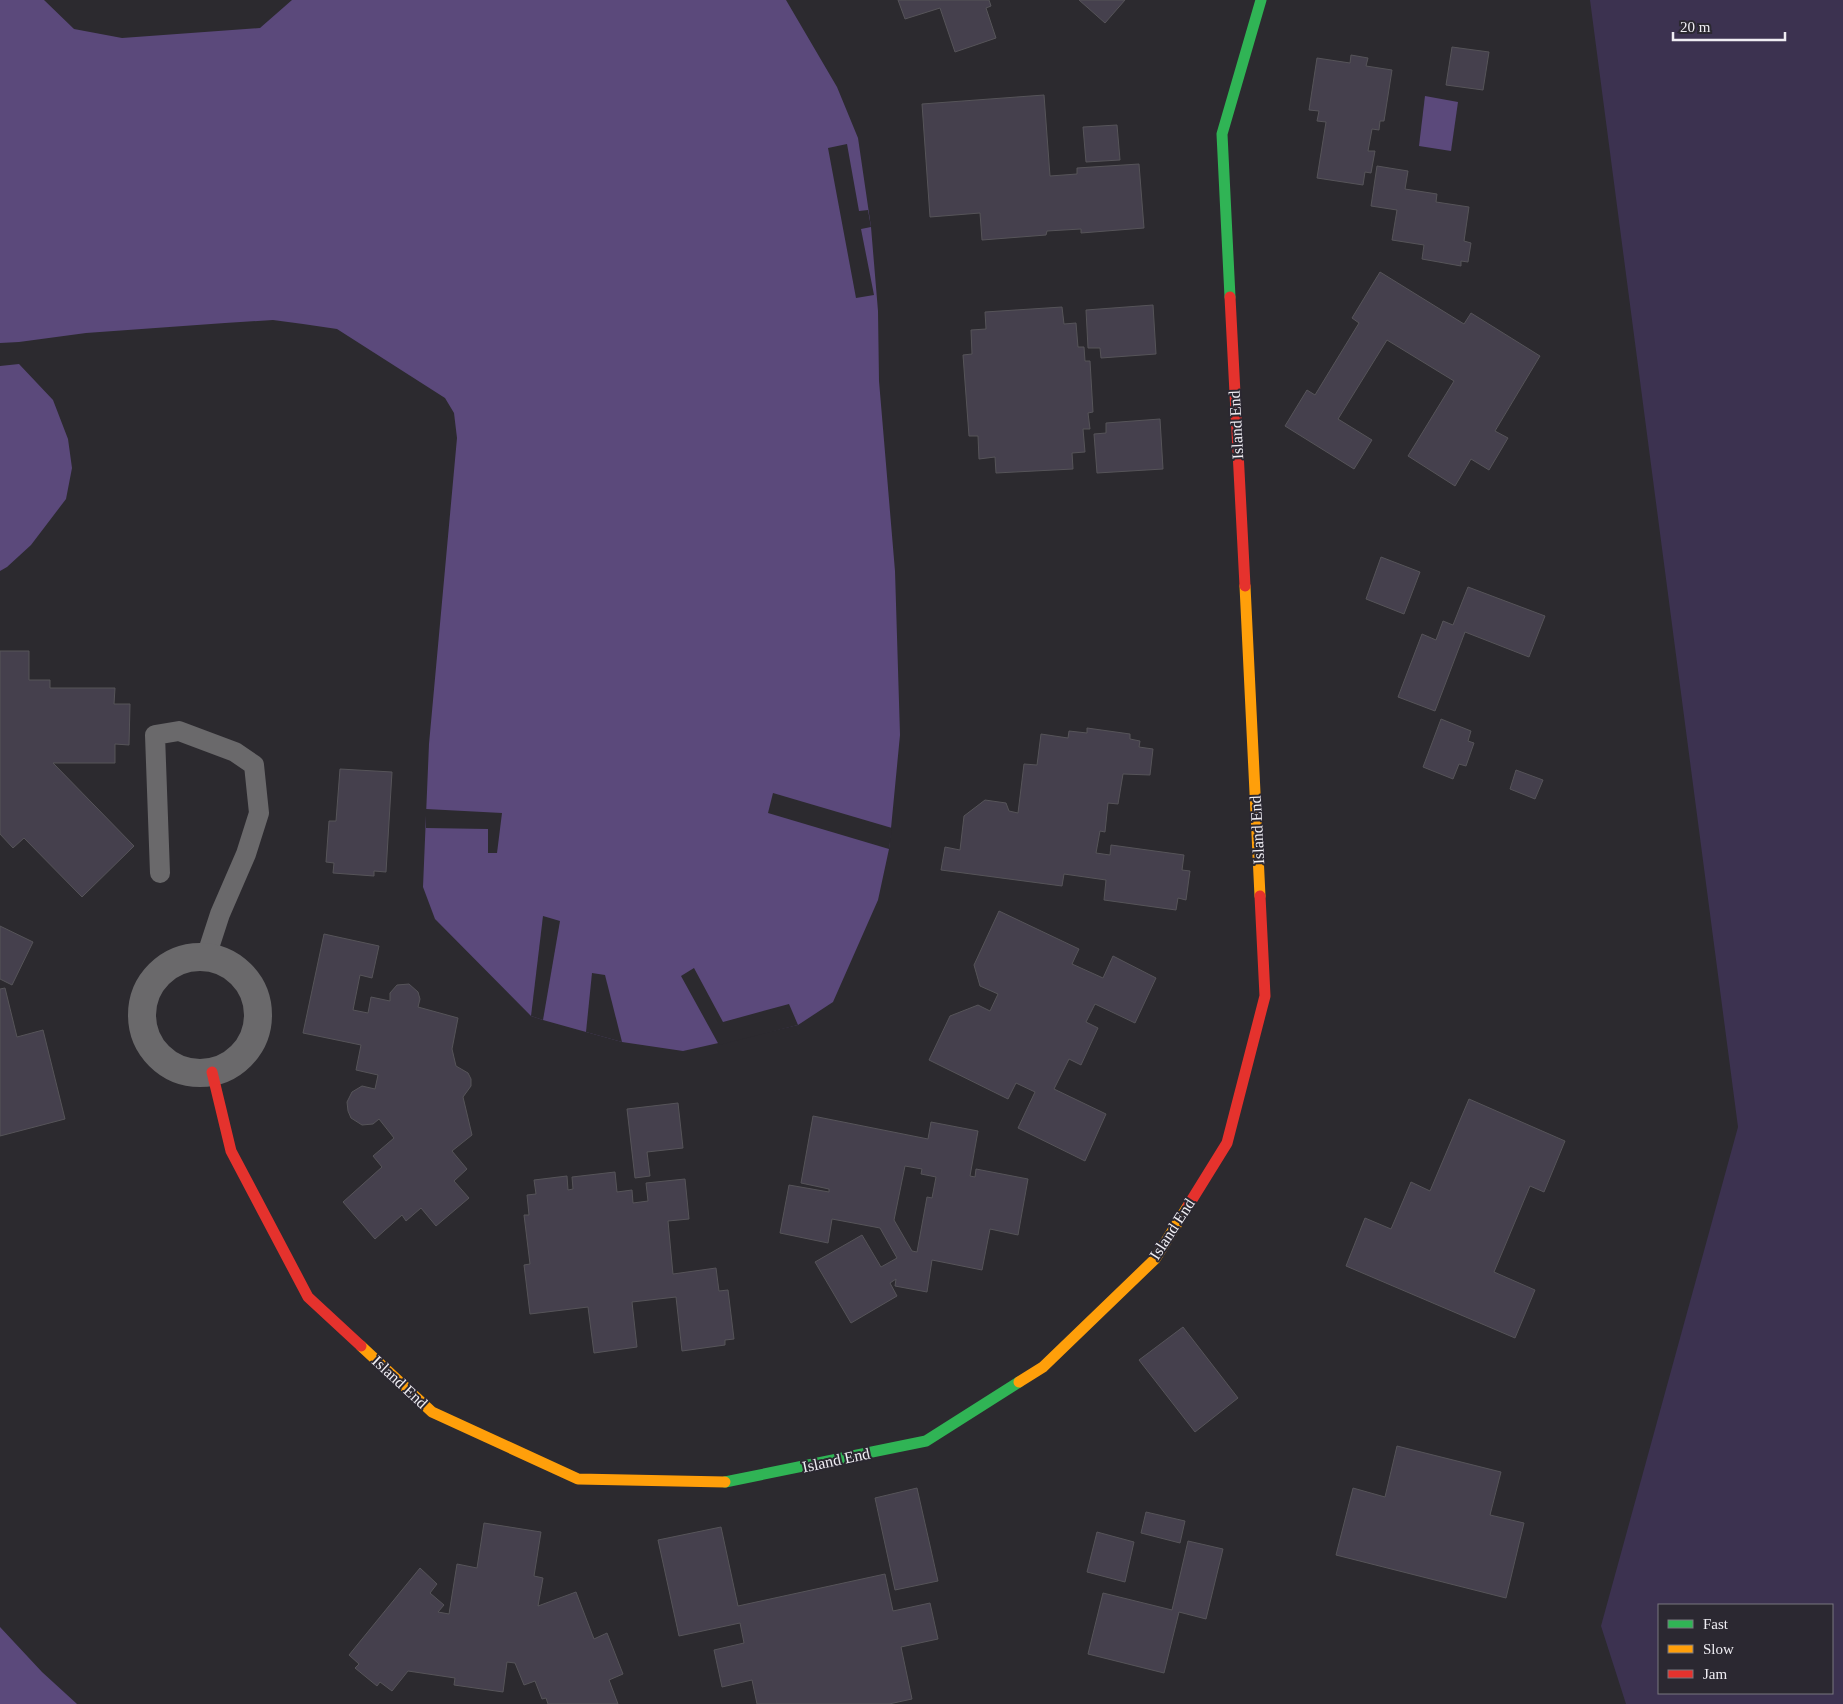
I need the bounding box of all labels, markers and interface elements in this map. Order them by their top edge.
scale bar [1673,10,1786,42]
text: 20 m [1680,19,1711,35]
street label: Island End [1226,390,1246,460]
street label: Island End [1247,795,1267,865]
street label: Island End [1146,1195,1198,1263]
street label: Island End [369,1352,431,1412]
street label: Island End [801,1445,871,1475]
legend [1658,1604,1833,1694]
text: Fast [1703,1616,1729,1632]
text: Slow [1703,1641,1734,1657]
text: Jam [1703,1666,1727,1682]

